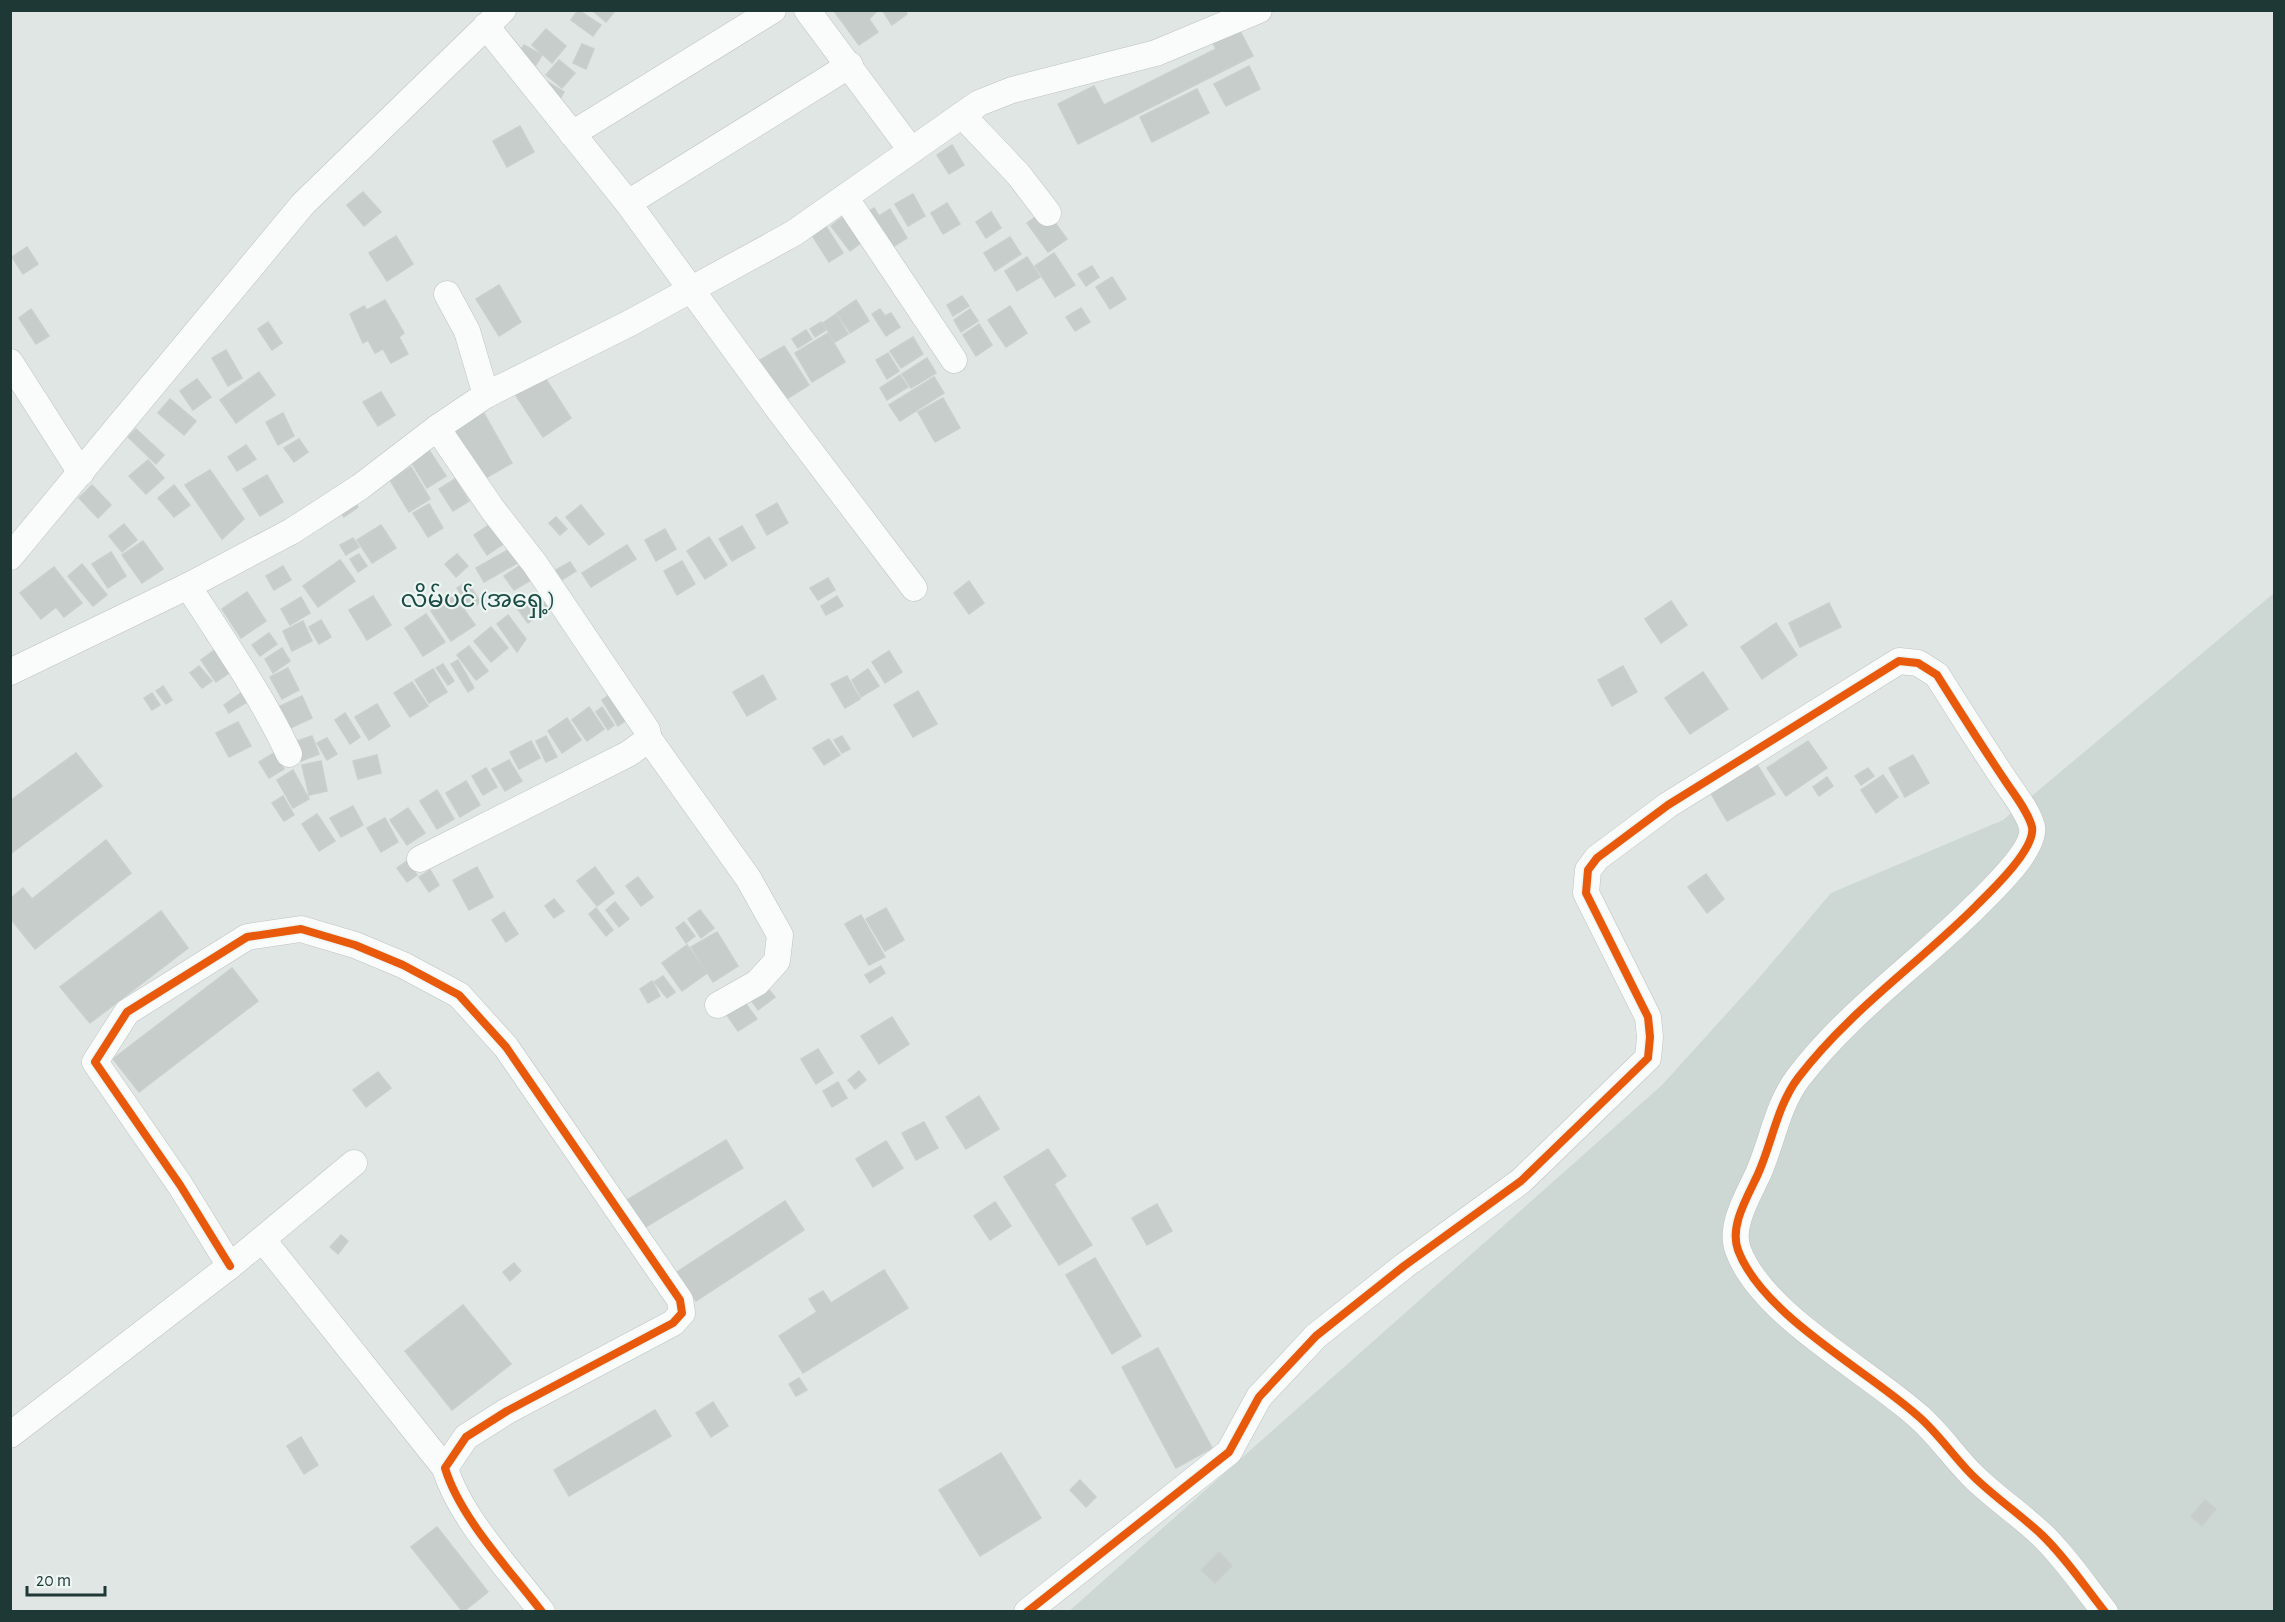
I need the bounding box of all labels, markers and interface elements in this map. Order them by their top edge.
district label: လိမ်ပင် (အရှေ့) [401,583,555,618]
scale bar [27,1559,105,1597]
text: 20 m [36,1572,71,1590]

